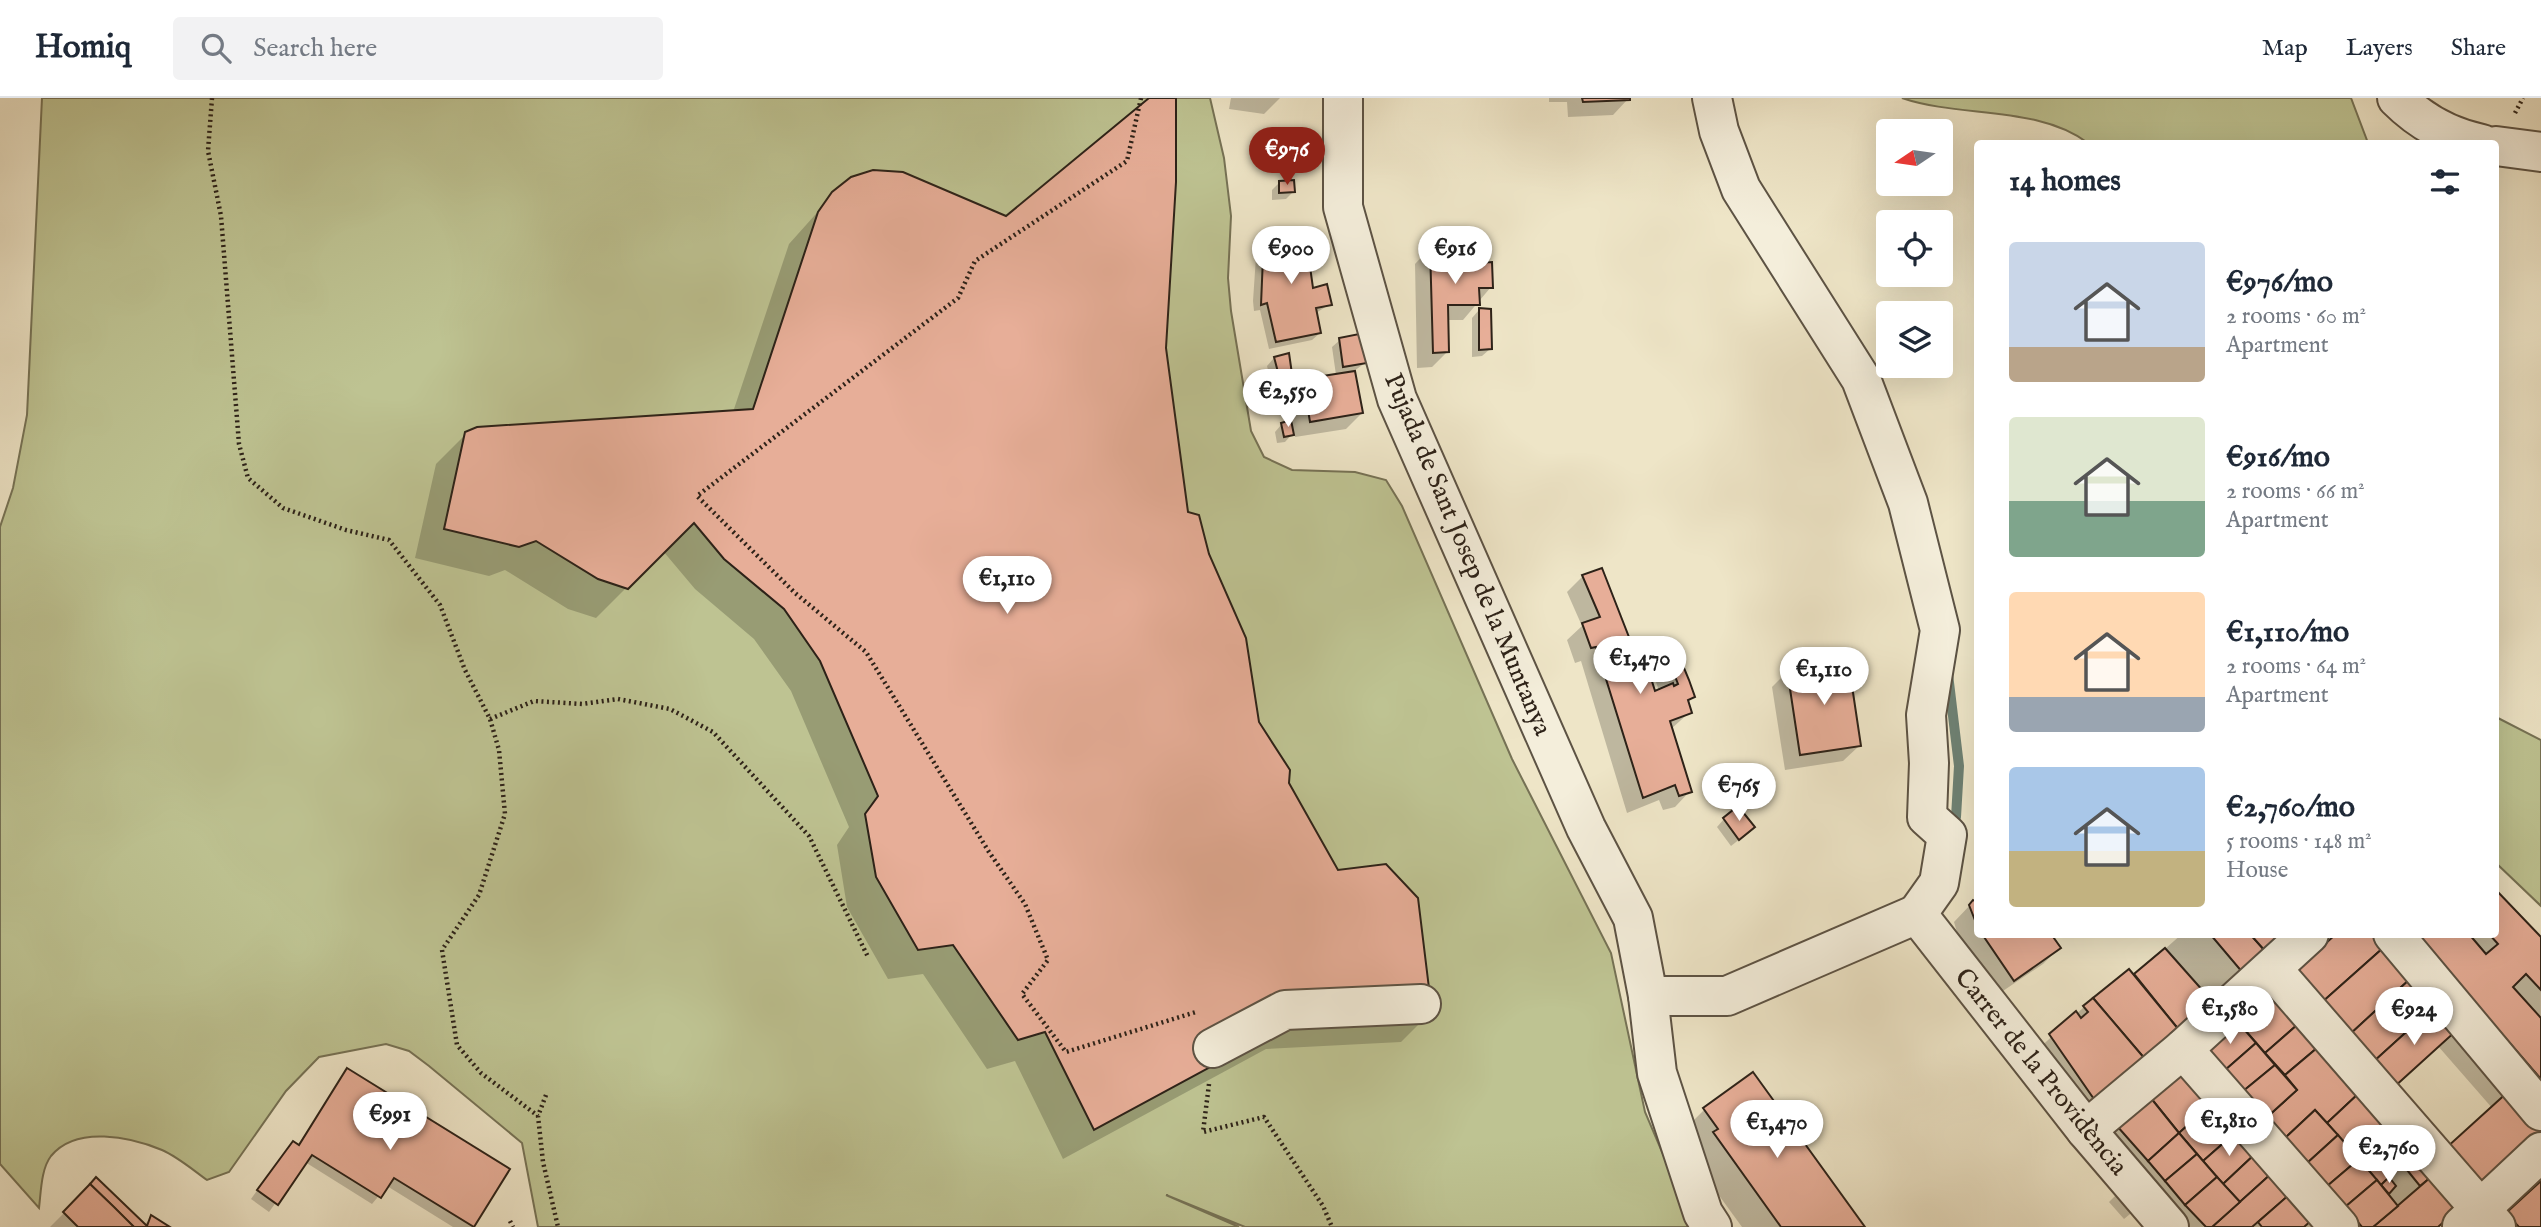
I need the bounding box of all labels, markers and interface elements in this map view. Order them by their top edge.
search box [173,17,663,80]
text: Homiq [35,27,131,69]
icon: search [197,29,235,67]
text: Search here [253,32,377,65]
text: Map [2262,33,2308,64]
text: Layers [2346,33,2413,64]
text: Share [2451,33,2506,64]
north arrow [1876,119,1953,196]
map controls [1876,119,1953,378]
pin: €976 [1246,127,1328,187]
text: €976 [1265,135,1309,164]
text: 14 homes [2009,163,2121,201]
icon: filters [2426,163,2464,201]
button: locate [1876,210,1953,287]
pin: €900 [1250,226,1332,286]
pin: €916 [1414,226,1496,286]
text: €900 [1268,234,1314,263]
text: €916 [1434,234,1476,263]
text: €976/mo [2226,264,2333,302]
icon: home [2065,270,2149,354]
button: layers [1876,301,1953,378]
text: 2 rooms · 60 m² [2226,302,2366,331]
text: Apartment [2226,331,2329,360]
street label: Pujada de Sant Josep de la Muntanya [1376,368,1559,741]
pin: €2,550 [1231,370,1345,429]
text: €2,550 [1259,377,1317,406]
text: €916/mo [2226,439,2330,477]
icon: home [2065,445,2149,529]
text: 2 rooms · 66 m² [2226,477,2365,506]
text: Apartment [2226,506,2329,535]
pin: €1,110 [950,556,1064,616]
text: €1,110 [979,564,1035,593]
text: €1,110/mo [2226,614,2349,652]
icon: home [2065,620,2149,704]
pin: €1,470 [1583,636,1697,696]
text: €1,470 [1609,644,1671,673]
pin: €1,110 [1767,648,1881,707]
text: 2 rooms · 64 m² [2226,652,2366,681]
text: €1,110 [1796,655,1852,684]
text: Apartment [2226,681,2329,710]
pin: €765 [1698,764,1780,823]
text: €765 [1718,771,1760,800]
text: €2,760/mo [2226,789,2355,827]
icon: home [2065,795,2149,879]
text: 5 rooms · 148 m² [2226,827,2372,856]
text: House [2226,856,2288,885]
street label: Carrer de la Providència [1947,962,2135,1183]
pin: €1,580 [2173,986,2287,1046]
pin: €924 [2373,988,2455,1047]
text: €1,580 [2202,994,2258,1023]
text: €924 [2391,995,2437,1024]
pin: €991 [349,1093,431,1152]
pin: €1,810 [2172,1098,2286,1158]
text: €991 [369,1100,411,1129]
pin: €1,470 [1720,1100,1834,1160]
text: €1,810 [2201,1106,2257,1135]
text: €1,470 [1746,1108,1808,1137]
pin: €2,760 [2332,1126,2446,1185]
text: €2,760 [2359,1133,2419,1162]

